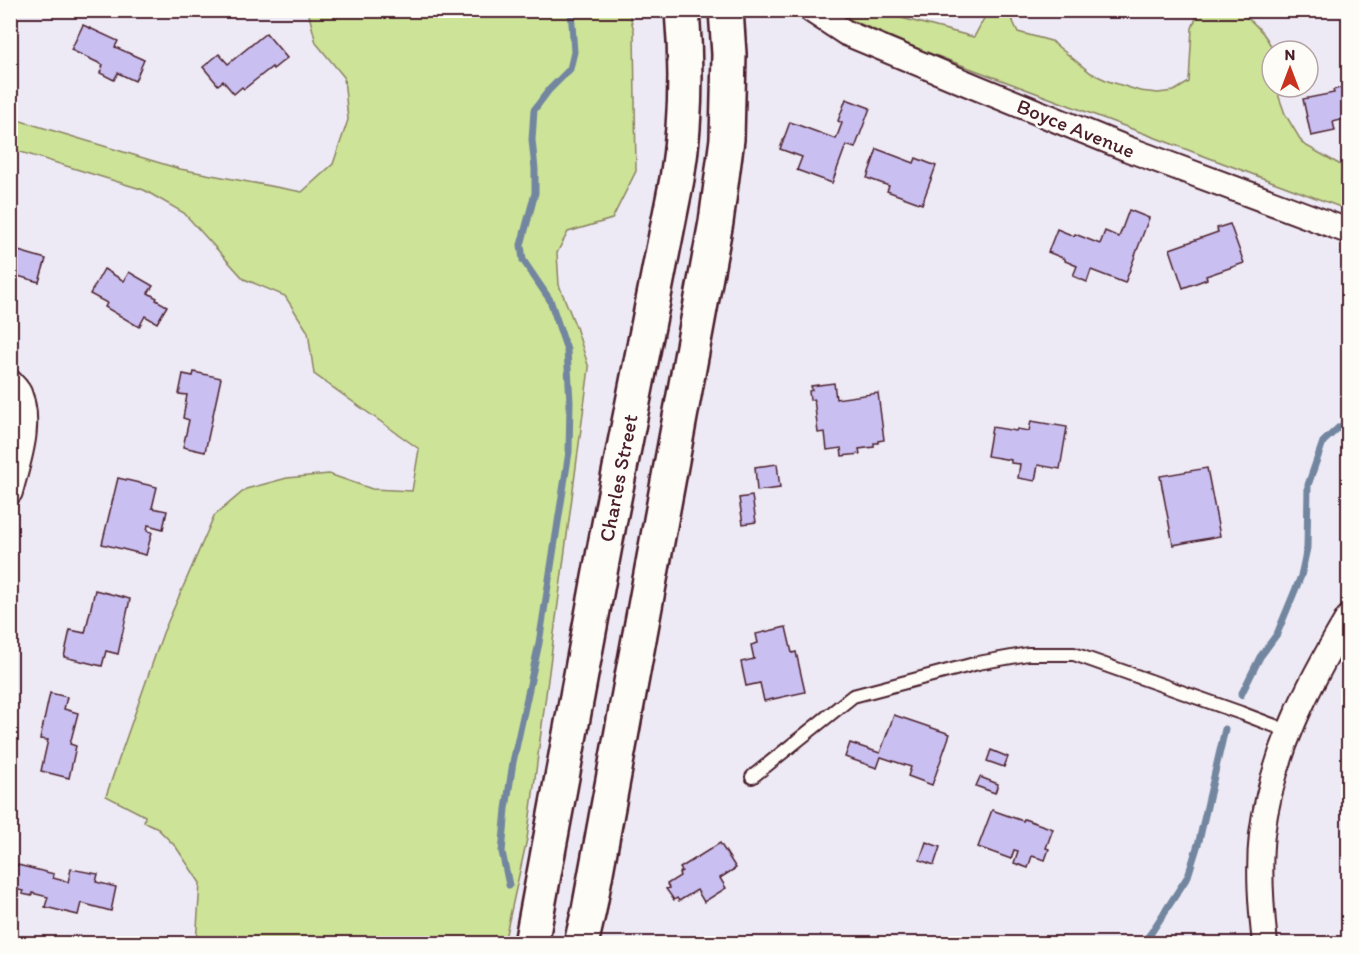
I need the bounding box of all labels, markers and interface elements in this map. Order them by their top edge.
north arrow [1260,39,1320,99]
text: N [1285,45,1295,64]
street label: Boyce Avenue [1013,93,1139,163]
street label: Charles Street [593,412,643,544]

